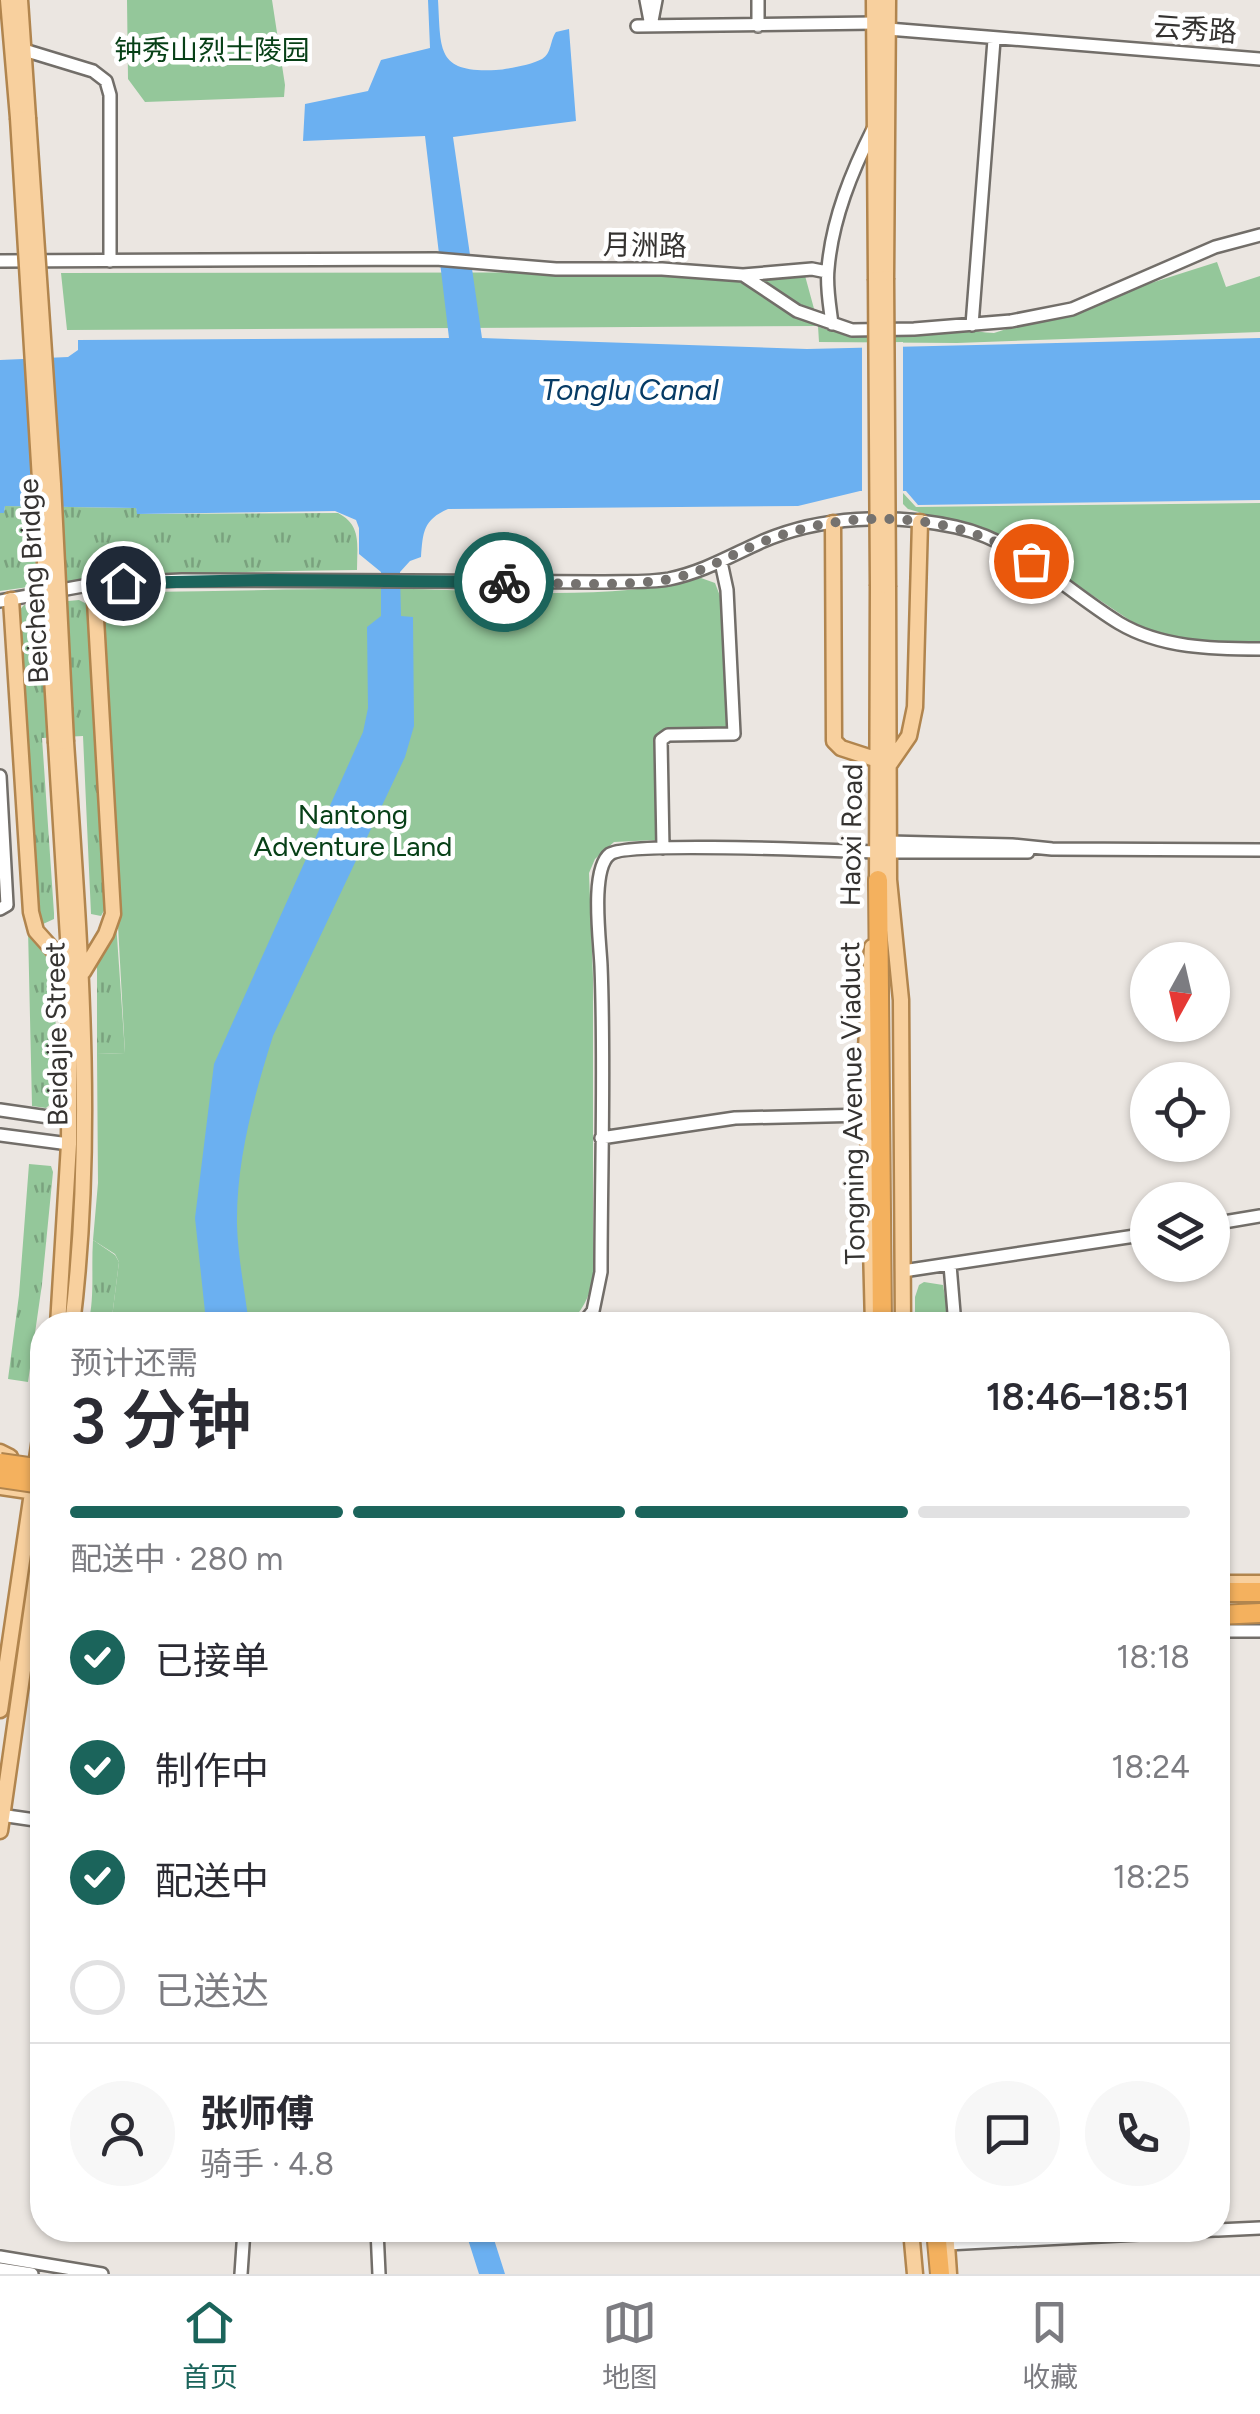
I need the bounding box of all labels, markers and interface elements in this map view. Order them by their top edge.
street label: 云秀路 [1152,9,1238,49]
park label: 钟秀山烈士陵园 [114,33,310,67]
street label: 月洲路 [603,227,687,263]
water label: Tonglu Canal [541,371,719,408]
street label: Beicheng Bridge [11,478,55,684]
pin [989,519,1074,604]
courier [454,532,554,632]
icon: bag [1004,534,1059,589]
pin [81,541,166,626]
icon: bike [477,555,532,610]
icon: home [96,556,151,611]
street label: Haoxi Road [833,763,869,907]
park label: Nantong Adventure Land [253,797,453,863]
street label: Tongning Avenue Viaduct [832,941,872,1265]
street label: Beidajie Street [37,942,75,1126]
north arrow [1130,942,1230,1042]
map controls [1130,942,1230,1282]
button: locate [1130,1062,1230,1162]
button: layers [1130,1182,1230,1282]
text: 预计还需 [70,1344,198,1382]
text: 18:46–18:51 [986,1374,1190,1420]
text: 3 分钟 [70,1381,251,1459]
text: 配送中 · 280 m [70,1540,283,1578]
icon: check [70,1630,125,1685]
text: 已接单 [155,1638,269,1684]
text: 18:18 [1116,1638,1190,1676]
icon: check [70,1740,125,1795]
text: 制作中 [155,1748,269,1794]
text: 18:24 [1111,1748,1190,1786]
icon: check [70,1850,125,1905]
text: 配送中 [155,1858,269,1904]
text: 18:25 [1113,1858,1190,1896]
text: 已送达 [155,1968,269,2014]
button: person [70,2081,175,2186]
button: chat [955,2081,1060,2186]
button: phone [1085,2081,1190,2186]
text: 张师傅 [200,2091,314,2137]
text: 骑手 · 4.8 [200,2145,334,2183]
tab: 首页 [182,2295,238,2395]
tab: 地图 [602,2295,658,2395]
tab: 收藏 [1022,2295,1078,2395]

